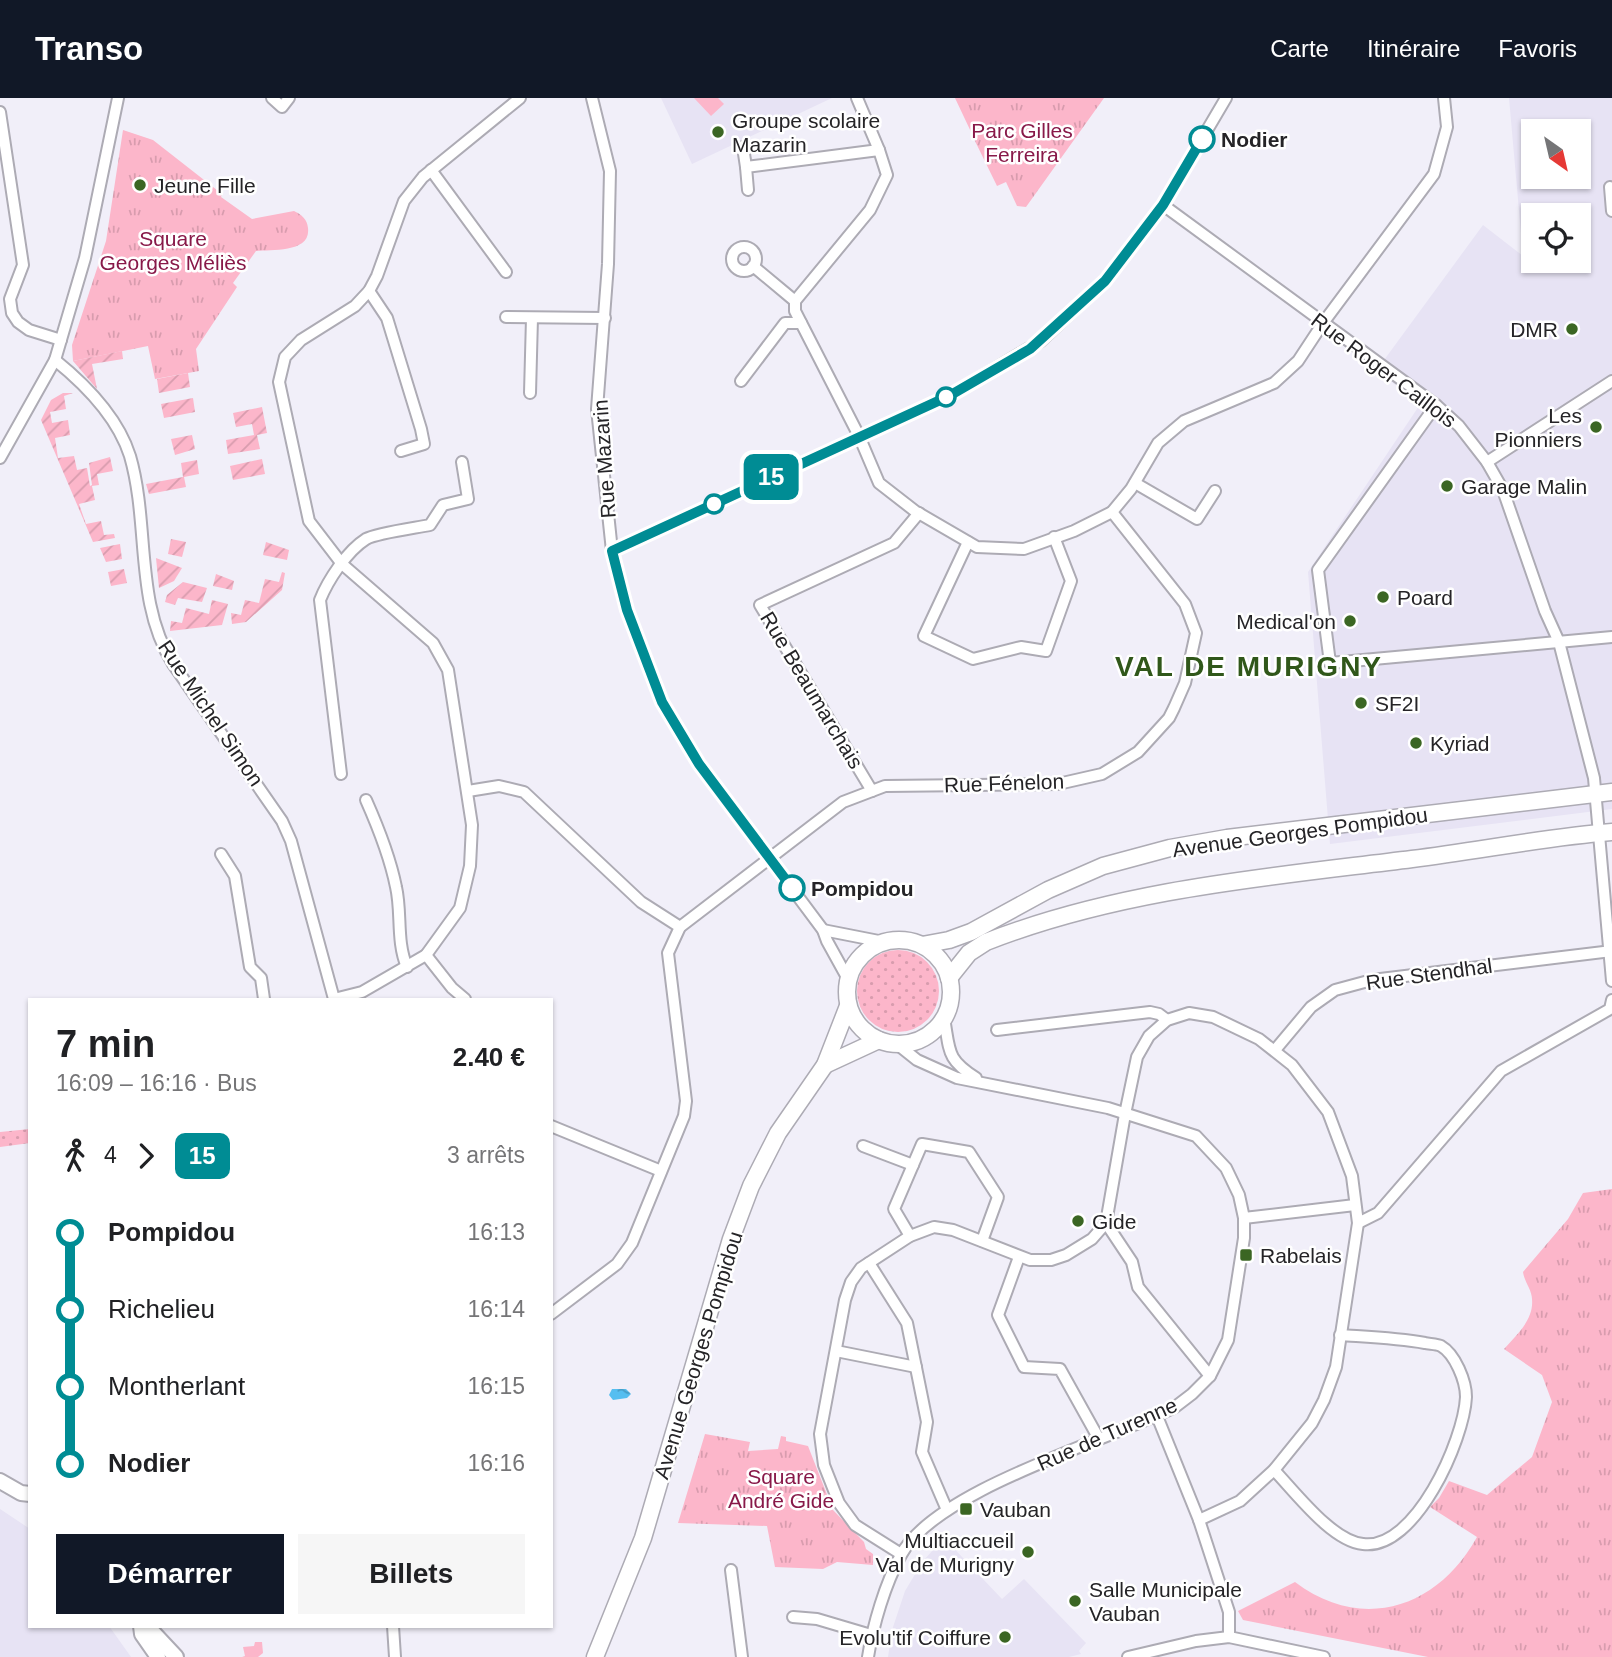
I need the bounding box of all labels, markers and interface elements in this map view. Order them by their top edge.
text: Transo [35,30,143,67]
text: Carte [1270,35,1329,62]
text: Itinéraire [1367,35,1460,62]
text: Favoris [1498,35,1577,62]
place label: Groupe scolaire Mazarin [732,109,880,156]
park label: Parc Gilles Ferreira [971,119,1073,166]
north arrow [1521,119,1591,189]
map controls [1521,119,1591,273]
marker: Groupe scolaire Mazarin [710,124,726,140]
marker: Nodier [1189,126,1215,152]
place label: Nodier [1221,128,1288,151]
place label: Jeune Fille [154,174,256,197]
marker: Jeune Fille [132,177,148,193]
button: locate [1521,203,1591,273]
park label: Square Georges Méliès [99,227,247,274]
street label: Rue Roger Caillois [1307,308,1461,432]
place label: DMR [1510,318,1558,341]
marker: DMR [1564,321,1580,337]
unlabelled marker [936,387,956,407]
street label: Rue Mazarin [588,399,620,519]
place label: Les Pionniers [1494,404,1582,451]
marker: Les Pionniers [1588,419,1604,435]
line badge: 15 [740,454,802,500]
text: 15 [758,463,784,490]
place label: Garage Malin [1461,475,1587,498]
marker: Garage Malin [1439,478,1455,494]
unlabelled marker [704,494,724,514]
place label: Poard [1397,586,1453,609]
marker: Poard [1375,589,1391,605]
street label: Rue Beaumarchais [756,608,868,772]
place label: Medical'on [1236,610,1336,633]
marker: Medical'on [1342,613,1358,629]
street label: Rue Michel Simon [154,636,268,790]
district label: VAL DE MURIGNY [1115,651,1383,682]
place label: SF2I [1375,692,1419,715]
marker: SF2I [1353,695,1369,711]
place label: Kyriad [1430,732,1490,755]
marker: Kyriad [1408,735,1424,751]
street label: Rue Fénelon [944,769,1064,797]
street label: Avenue Georges Pompidou [1171,803,1429,861]
marker: Pompidou [779,875,805,901]
place label: Pompidou [811,877,914,900]
street label: Rue Stendhal [1364,954,1494,994]
text: 7 min [56,1023,155,1065]
text: 2.40 € [453,1042,525,1072]
text: 16:09 – 16:16 · Bus [56,1070,257,1096]
icon: walk [56,1137,94,1175]
icon: forward [127,1137,165,1175]
text: 4 [104,1142,117,1168]
text: 15 [189,1142,216,1169]
text: 3 arrêts [447,1142,525,1168]
place label: Gide [1092,1210,1136,1233]
marker: Gide [1070,1213,1086,1229]
text: Pompidou [108,1217,235,1247]
text: 16:13 [467,1219,525,1245]
street label: Avenue Georges Pompidou [649,1228,747,1482]
place label: Rabelais [1260,1244,1342,1267]
marker: Rabelais [1238,1247,1254,1263]
text: Richelieu [108,1294,215,1324]
text: 16:14 [467,1296,525,1322]
text: Montherlant [108,1371,245,1401]
text: 16:15 [467,1373,525,1399]
street label: Rue de Turenne [1034,1393,1180,1475]
text: Nodier [108,1448,190,1478]
text: 16:16 [467,1450,525,1476]
park label: Square André Gide [728,1465,834,1512]
place label: Vauban [980,1498,1051,1521]
marker: Vauban [958,1501,974,1517]
place label: Multiaccueil Val de Murigny [875,1529,1014,1576]
button: Démarrer [56,1534,284,1614]
button: Billets [298,1534,525,1614]
marker: Multiaccueil Val de Murigny [1020,1544,1036,1560]
place label: Salle Municipale Vauban [1089,1578,1242,1625]
marker: Salle Municipale Vauban [1067,1593,1083,1609]
place label: Evolu'tif Coiffure [839,1626,991,1649]
marker: Evolu'tif Coiffure [997,1629,1013,1645]

